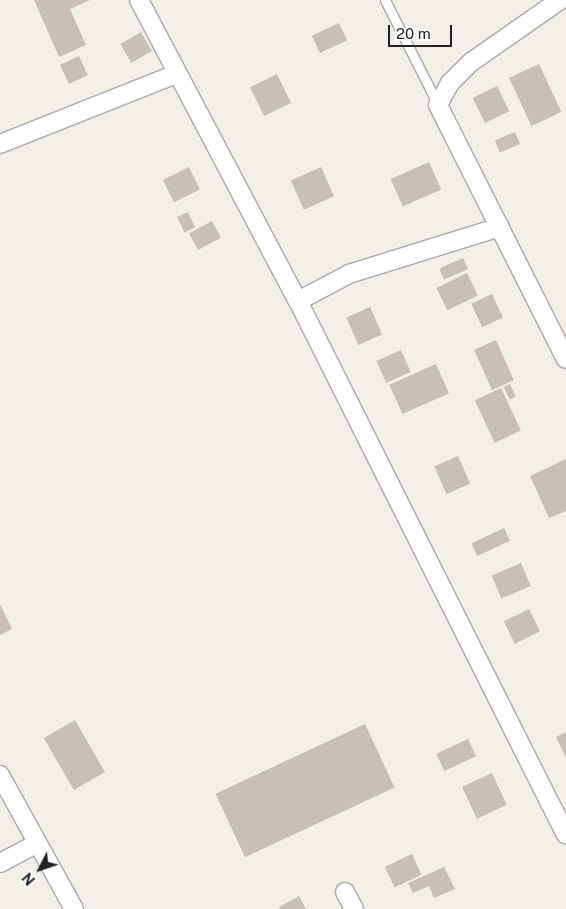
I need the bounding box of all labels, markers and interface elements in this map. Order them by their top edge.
scale bar [391,15,455,47]
text: 20 m [396,25,431,42]
north arrow [15,844,65,894]
text: N [19,869,38,888]

